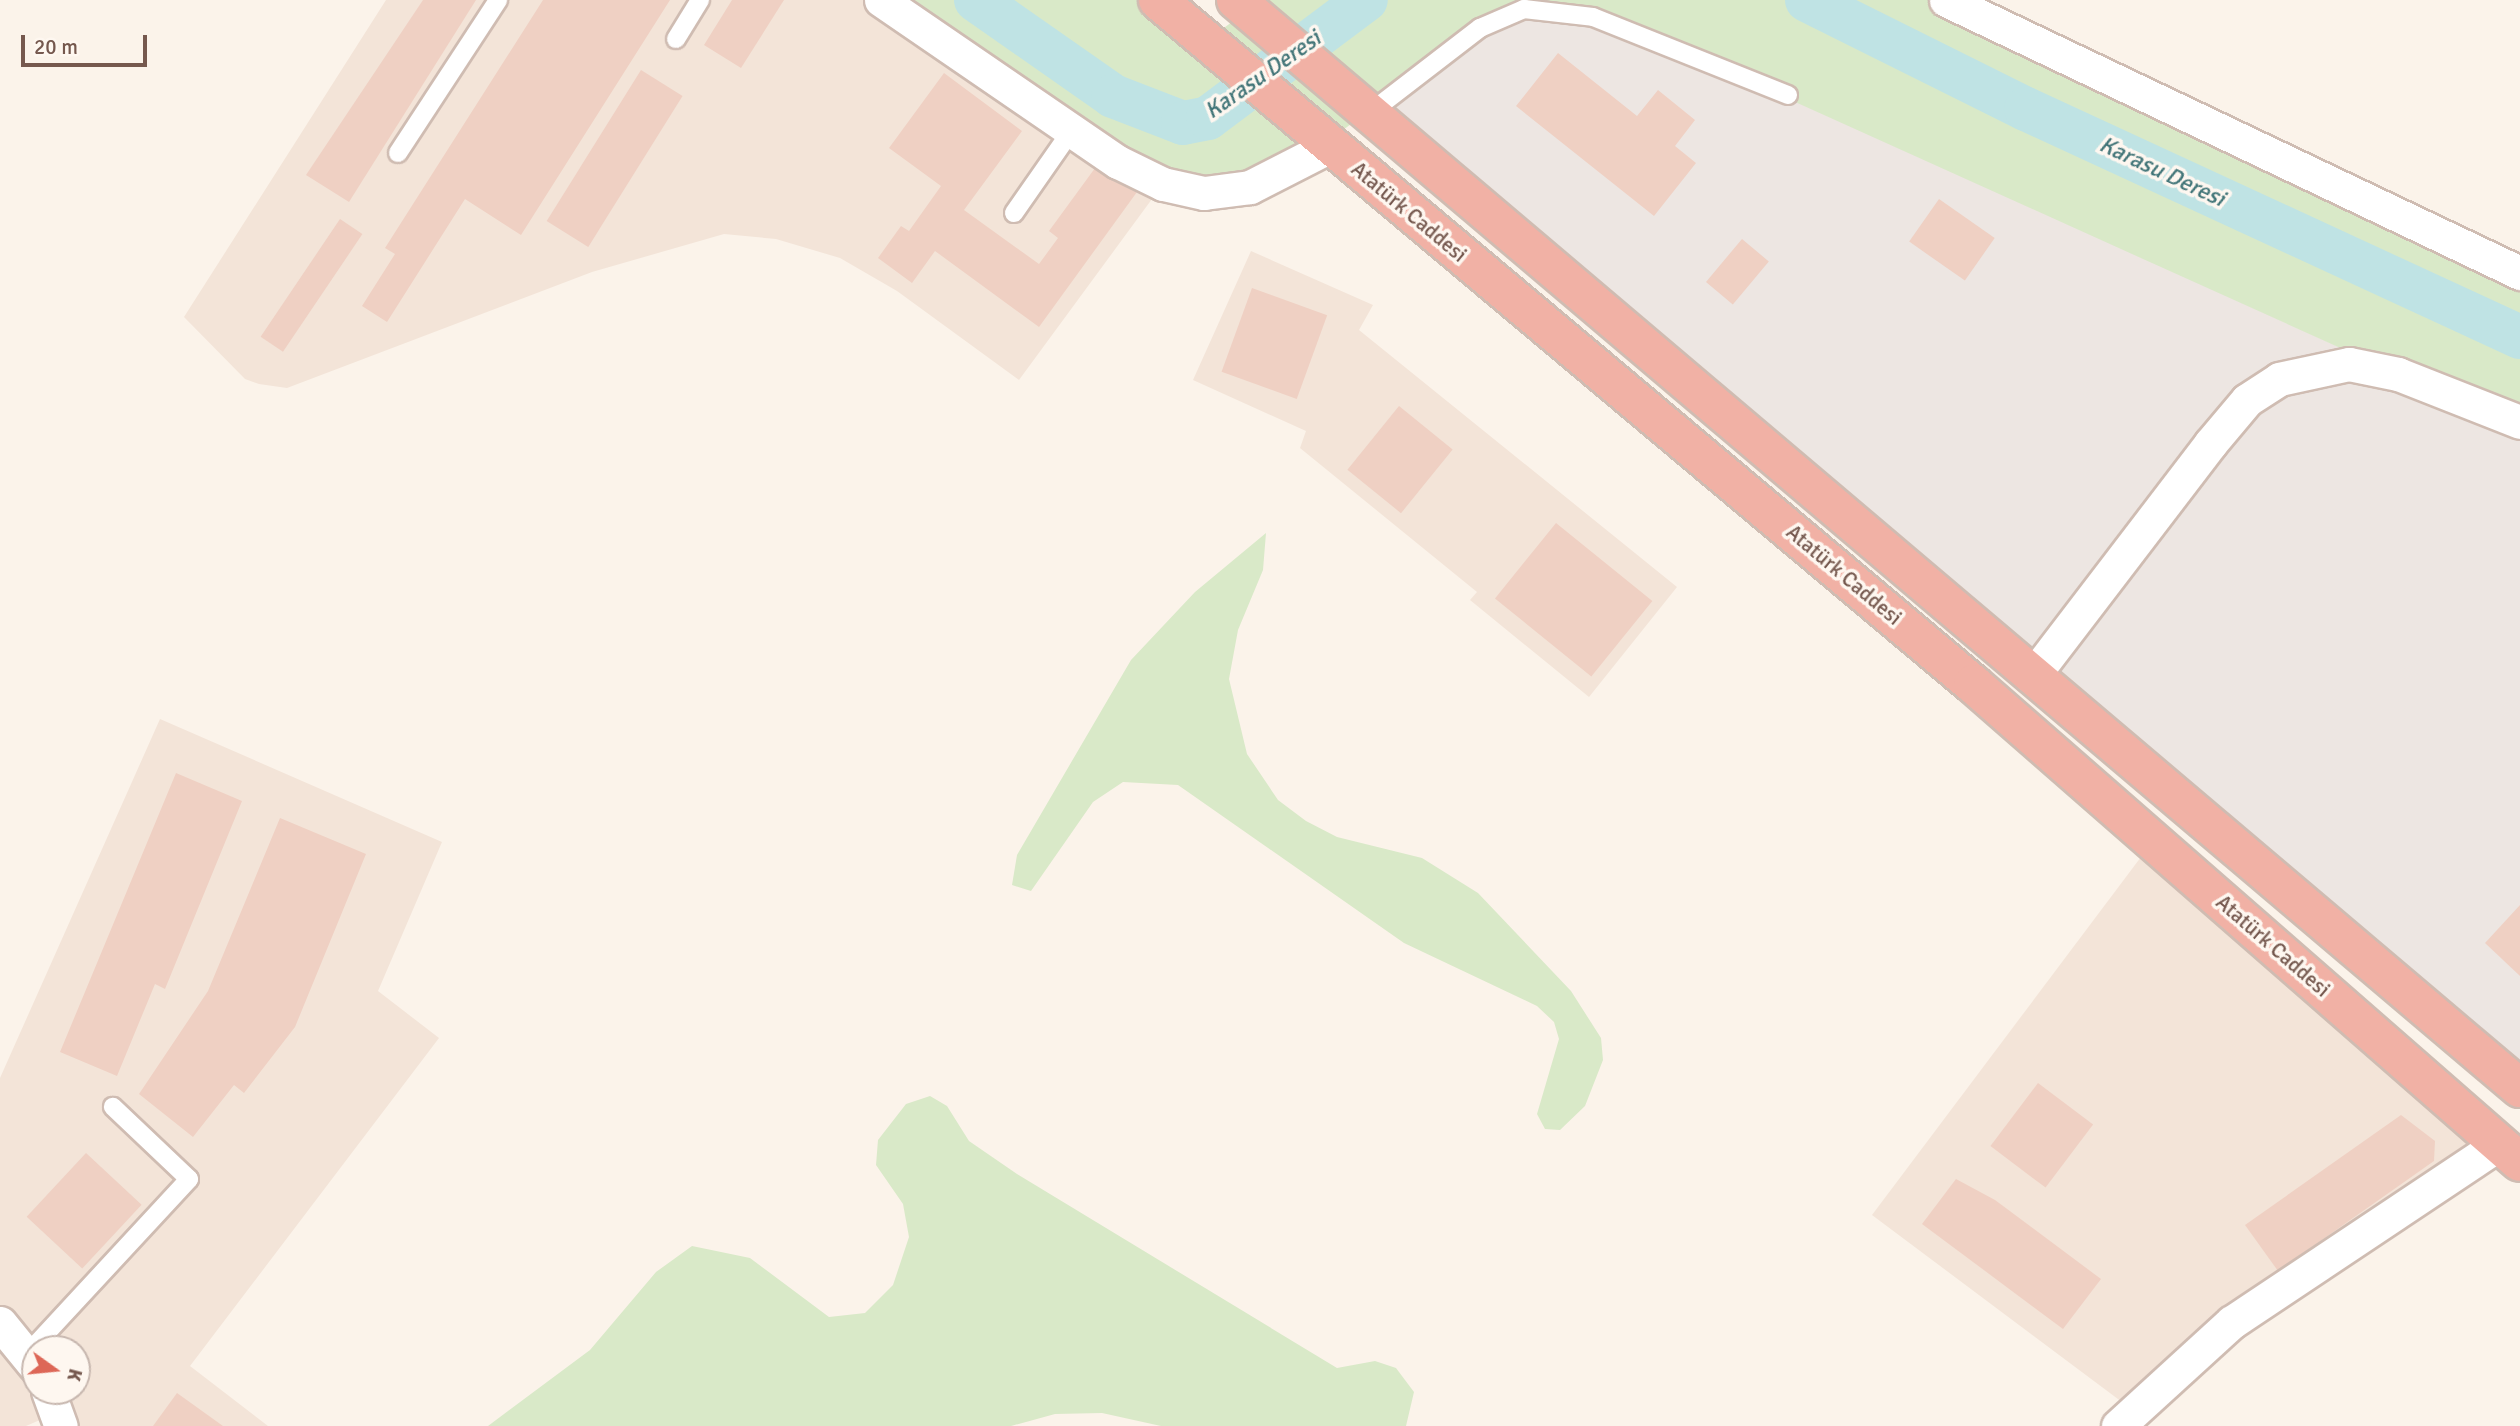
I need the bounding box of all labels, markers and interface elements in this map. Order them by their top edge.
scale bar [24,21,150,65]
water label: Karasu Deresi [1200,25,1326,125]
text: 20 m [34,34,78,60]
water label: Karasu Deresi [2095,131,2229,213]
street label: Atatürk Caddesi [1346,156,1472,268]
street label: Atatürk Caddesi [1781,519,1907,631]
street label: Atatürk Caddesi [2211,890,2335,1002]
north arrow [21,1335,91,1405]
text: K [61,1366,87,1384]

